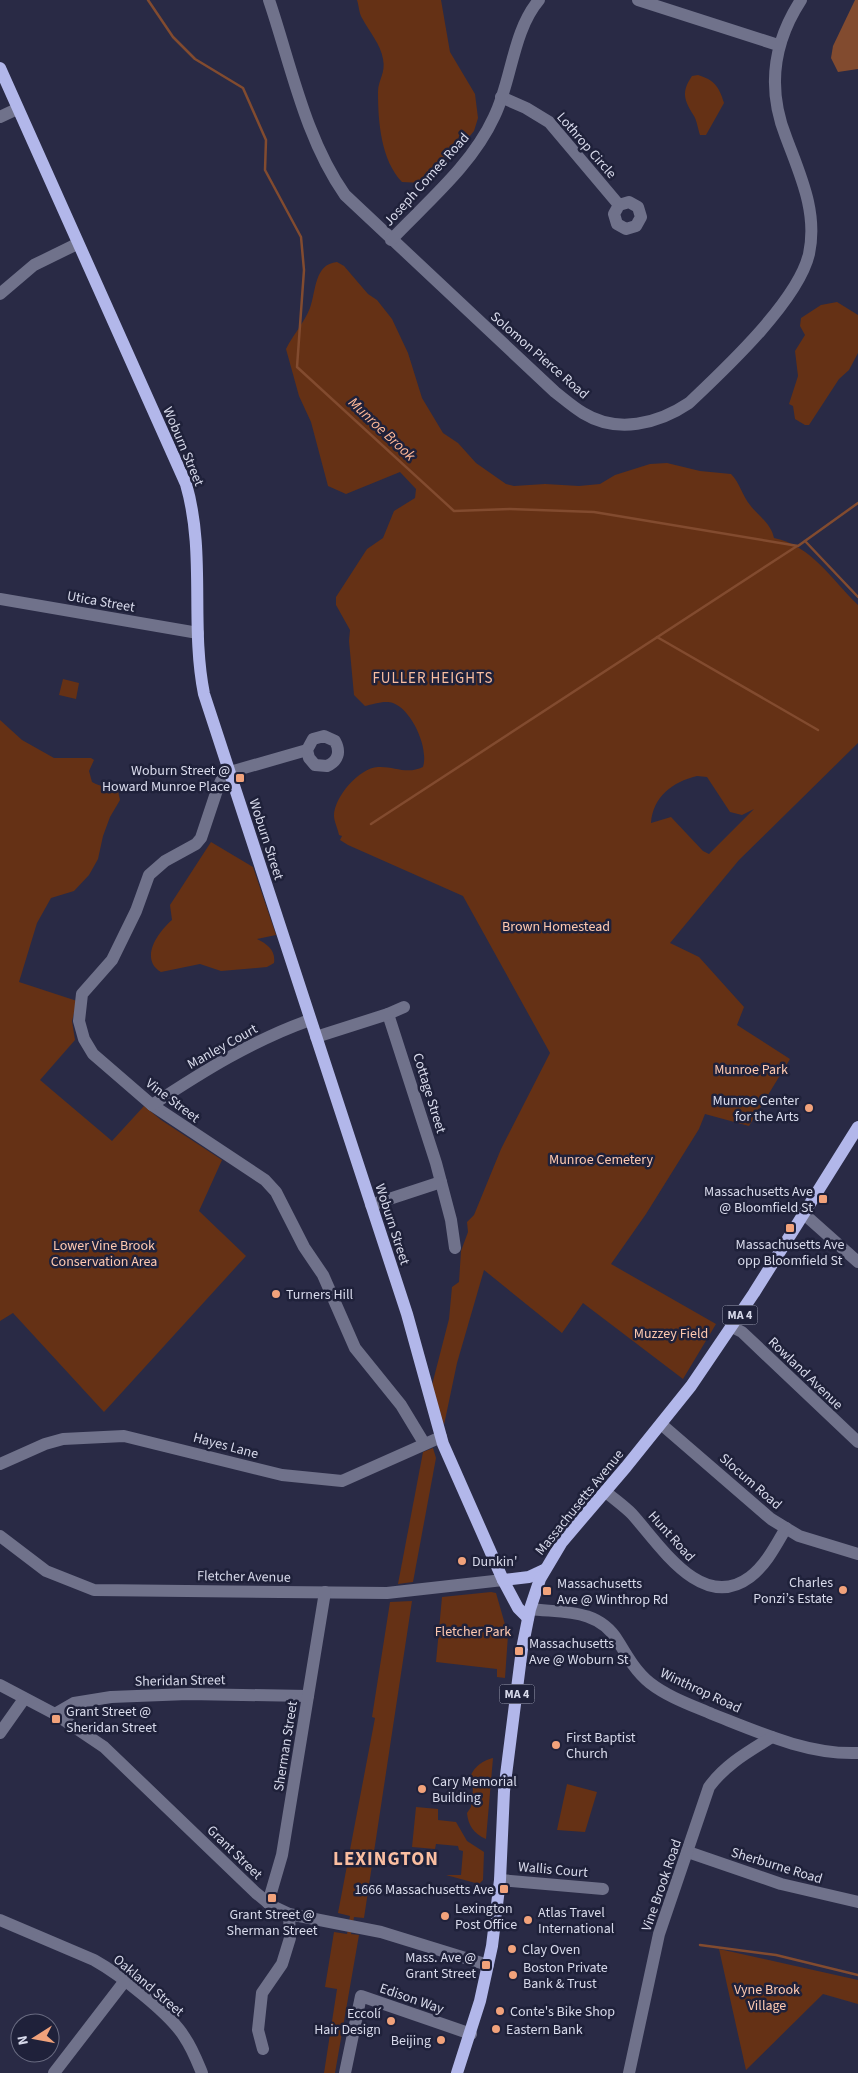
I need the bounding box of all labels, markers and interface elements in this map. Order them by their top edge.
street label: Lothrop Circle [552,108,621,183]
street label: Joseph Comee Road [379,129,474,231]
street label: Solomon Pierce Road [486,307,593,404]
water label: Munroe Brook [343,393,421,467]
street label: Woburn Street [157,404,209,489]
street label: Utica Street [65,586,136,618]
district label: FULLER HEIGHTS [372,668,494,689]
place label: Woburn Street @ Howard Munroe Place [102,761,230,797]
marker: Woburn Street @ Howard Munroe Place [234,772,246,784]
street label: Woburn Street [244,796,289,883]
park label: Brown Homestead [502,917,610,937]
street label: Manley Court [184,1019,262,1074]
street label: Cottage Street [407,1051,451,1136]
park label: Munroe Park [714,1060,788,1080]
street label: Vine Street [141,1074,204,1128]
place label: Munroe Center for the Arts [713,1091,799,1127]
marker: Munroe Center for the Arts [803,1102,815,1114]
park label: Munroe Cemetery [549,1150,653,1170]
street label: Woburn Street [370,1181,415,1268]
place label: Massachusetts Ave @ Bloomfield St [704,1182,813,1218]
marker: Massachusetts Ave @ Bloomfield St [817,1193,829,1205]
marker: Massachusetts Ave opp Bloomfield St [784,1222,796,1234]
place label: Massachusetts Ave opp Bloomfield St [736,1235,845,1271]
park label: Lower Vine Brook Conservation Area [51,1236,157,1272]
place label: Turners Hill [286,1285,354,1305]
marker: Turners Hill [270,1288,282,1300]
road number: MA 4 [722,1306,758,1324]
park label: Muzzey Field [634,1324,708,1344]
street label: Rowland Avenue [763,1333,847,1415]
street label: Hayes Lane [191,1428,261,1464]
street label: Massachusetts Avenue [531,1445,629,1560]
street label: Slocum Road [715,1449,786,1515]
street label: Hunt Road [643,1507,699,1566]
place label: Dunkin' [472,1552,517,1572]
marker: Dunkin' [456,1555,468,1567]
street label: Fletcher Avenue [197,1566,291,1588]
place label: Charles Ponzi’s Estate [753,1573,833,1609]
place label: Massachusetts Ave @ Winthrop Rd [557,1574,668,1610]
marker: Charles Ponzi’s Estate [837,1584,849,1596]
marker: Massachusetts Ave @ Winthrop Rd [541,1585,553,1597]
park label: Fletcher Park [435,1622,511,1642]
place label: Massachusetts Ave @ Woburn St [529,1634,629,1670]
marker: Massachusetts Ave @ Woburn St [513,1645,525,1657]
street label: Winthrop Road [657,1663,744,1718]
street label: Sheridan Street [134,1670,226,1692]
road number: MA 4 [500,1685,534,1704]
street label: Sherman Street [269,1699,303,1793]
place label: Grant Street @ Sheridan Street [66,1702,157,1738]
marker: Grant Street @ Sheridan Street [50,1713,62,1725]
place label: First Baptist Church [566,1728,636,1764]
marker: First Baptist Church [550,1739,562,1751]
place label: Cary Memorial Building [432,1772,517,1808]
marker: Cary Memorial Building [416,1783,428,1795]
street label: Grant Street [202,1821,267,1885]
street label: Vine Brook Road [637,1837,687,1934]
street label: Sherburne Road [729,1843,825,1889]
district label: LEXINGTON [333,1846,439,1873]
street label: Wallis Court [517,1857,589,1883]
place label: 1666 Massachusetts Ave [354,1880,494,1900]
marker: 1666 Massachusetts Ave [498,1883,510,1895]
marker: Grant Street @ Sherman Street [266,1892,278,1904]
place label: Lexington Post Office [455,1899,517,1935]
place label: Atlas Travel International [538,1903,615,1939]
place label: Grant Street @ Sherman Street [226,1905,318,1941]
marker: Lexington Post Office [439,1910,451,1922]
marker: Atlas Travel International [522,1914,534,1926]
place label: Clay Oven [522,1940,580,1960]
marker: Clay Oven [506,1943,518,1955]
place label: Mass. Ave @ Grant Street [405,1948,476,1984]
street label: Oakland Street [109,1950,188,2022]
place label: Boston Private Bank & Trust [523,1958,608,1994]
marker: Mass. Ave @ Grant Street [480,1959,492,1971]
marker: Boston Private Bank & Trust [507,1969,519,1981]
street label: Edison Way [377,1979,447,2019]
park label: Vyne Brook Village [734,1980,800,2016]
place label: Conte's Bike Shop [510,2002,615,2022]
place label: Eccolí Hair Design [314,2004,382,2040]
marker: Conte's Bike Shop [494,2005,506,2017]
north arrow [10,2013,60,2063]
marker: Eccolí Hair Design [385,2015,397,2027]
place label: Eastern Bank [506,2020,583,2040]
marker: Eastern Bank [490,2023,502,2035]
place label: Beijing [391,2031,431,2051]
text: N [13,2034,34,2047]
marker: Beijing [435,2034,447,2046]

